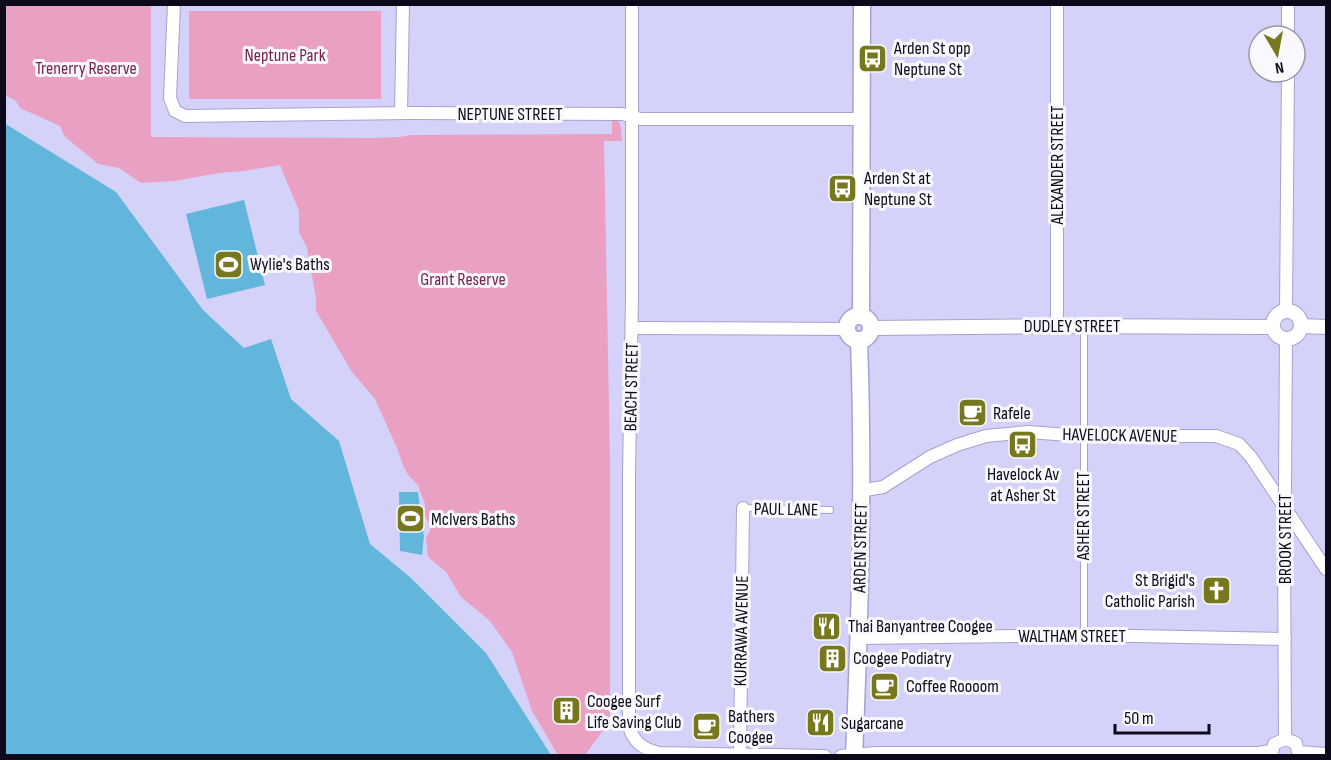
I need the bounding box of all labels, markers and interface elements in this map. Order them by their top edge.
north arrow [1247,24,1307,84]
place label: Arden St opp Neptune St [893,38,971,80]
bus stop icon: Arden St opp Neptune St [857,42,889,74]
park label: Neptune Park [244,45,326,66]
text: N [1273,57,1285,77]
park label: Trenerry Reserve [35,58,137,79]
street label: NEPTUNE STREET [457,104,563,125]
street label: ALEXANDER STREET [1047,105,1068,226]
place label: Arden St at Neptune St [863,168,932,210]
bus stop icon: Arden St at Neptune St [827,172,859,204]
sports icon: Wylie's Baths [213,248,245,280]
place label: Wylie's Baths [250,254,330,275]
park label: Grant Reserve [420,269,506,290]
street label: DUDLEY STREET [1024,316,1120,337]
street label: BEACH STREET [620,342,643,432]
cafe icon: Rafele [956,397,988,429]
place label: Rafele [993,403,1031,424]
street label: HAVELOCK AVENUE [1062,424,1178,447]
bus stop icon: Havelock Av at Asher St [1007,429,1039,461]
place label: Havelock Av at Asher St [987,464,1059,506]
street label: ASHER STREET [1073,472,1094,561]
street label: BROOK STREET [1275,494,1296,584]
street label: PAUL LANE [754,498,818,521]
sports icon: McIvers Baths [394,503,426,535]
street label: ARDEN STREET [849,503,872,594]
place label: McIvers Baths [431,509,515,530]
place label: St Brigid's Catholic Parish [1105,570,1195,612]
church icon: St Brigid's Catholic Parish [1200,574,1232,606]
street label: KURRAWA AVENUE [730,575,753,687]
restaurant icon: Thai Banyantree Coogee [811,610,843,642]
place label: Thai Banyantree Coogee [848,616,993,637]
street label: WALTHAM STREET [1018,626,1126,647]
building icon: Coogee Podiatry [816,642,848,674]
place label: Coogee Podiatry [853,648,952,669]
cafe icon: Coffee Roooom [869,670,901,702]
place label: Coffee Roooom [906,676,999,697]
place label: Coogee Surf Life Saving Club [587,691,682,733]
building icon: Coogee Surf Life Saving Club [550,695,582,727]
scale bar [1115,697,1210,735]
place label: Bathers Coogee [728,706,775,748]
restaurant icon: Sugarcane [804,707,836,739]
text: 50 m [1124,708,1154,729]
cafe icon: Bathers Coogee [691,710,723,742]
place label: Sugarcane [841,713,904,734]

